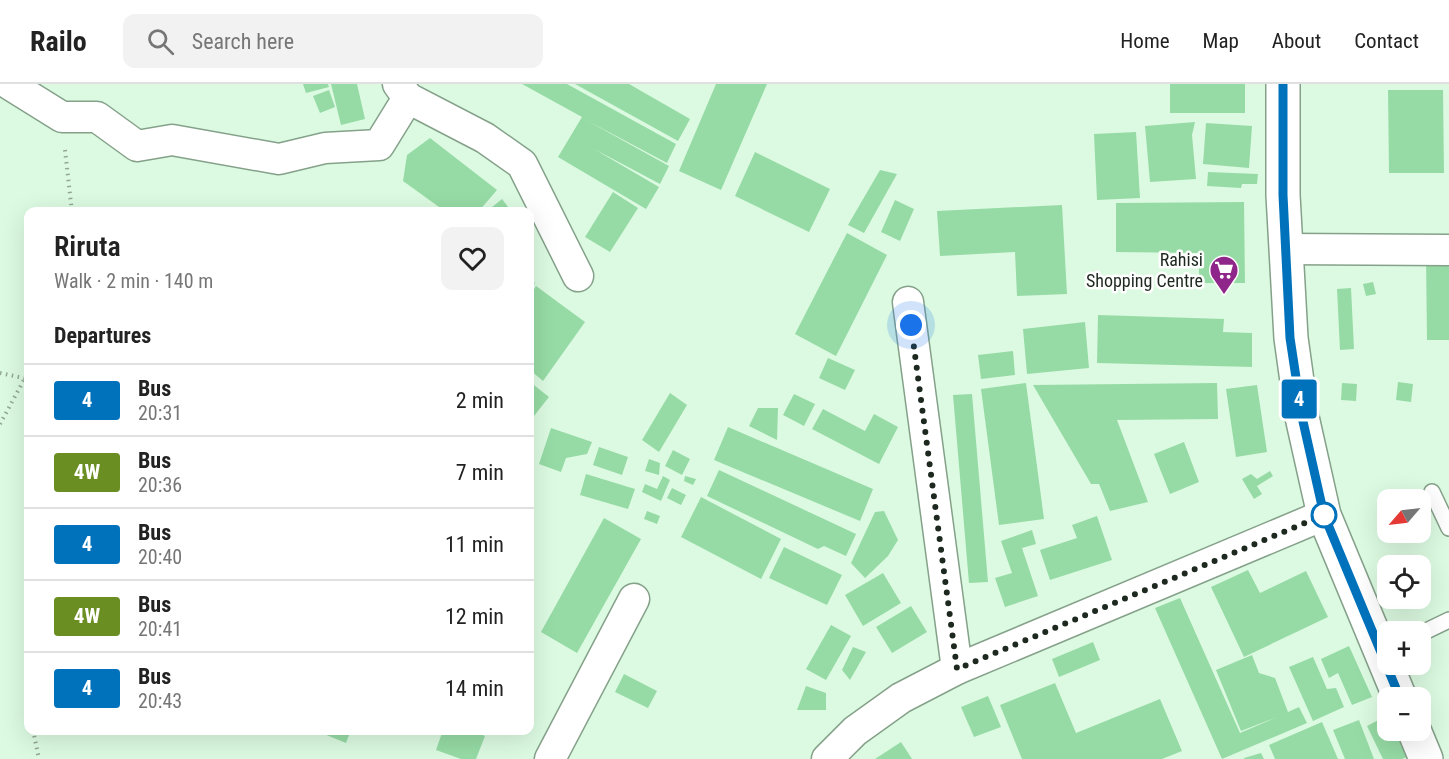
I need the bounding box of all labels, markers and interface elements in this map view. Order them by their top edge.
search box [123,14,543,68]
text: Railo [30,25,87,58]
icon: search [144,25,177,58]
text: Search here [192,29,294,54]
text: Home [1120,29,1170,53]
text: Map [1203,29,1239,53]
text: About [1272,29,1321,53]
text: Contact [1354,29,1419,53]
button: heart [441,227,504,290]
text: Riruta [54,230,121,263]
place label: Rahisi Shopping Centre [1086,249,1203,291]
supermarket icon: Rahisi Shopping Centre [1208,254,1240,296]
text: Walk · 2 min · 140 m [54,269,213,293]
your location [896,310,926,340]
text: Departures [54,323,151,348]
text: Bus [138,376,171,401]
line badge: 4 [1280,380,1318,418]
text: 4 [1294,387,1304,411]
text: 4 [82,388,92,412]
text: 2 min [456,388,504,413]
text: 20:31 [138,401,182,425]
text: Bus [138,448,171,473]
text: 4W [74,460,100,484]
text: 7 min [456,460,504,485]
text: 20:36 [138,473,182,497]
north arrow [1377,489,1431,543]
map controls [1377,489,1431,741]
unlabelled marker [1311,502,1337,528]
text: Bus [138,520,171,545]
text: 4 [82,532,92,556]
text: 11 min [445,532,504,557]
text: 20:40 [138,545,182,569]
button: locate [1377,555,1431,609]
text: Bus [138,592,171,617]
text: 4W [74,604,100,628]
text: 12 min [445,604,504,629]
text: 20:41 [138,617,182,641]
button: + [1377,621,1431,675]
text: Bus [138,664,171,689]
text: 4 [82,676,92,700]
text: 14 min [445,676,504,701]
button: − [1377,687,1431,741]
text: 20:43 [138,689,182,713]

